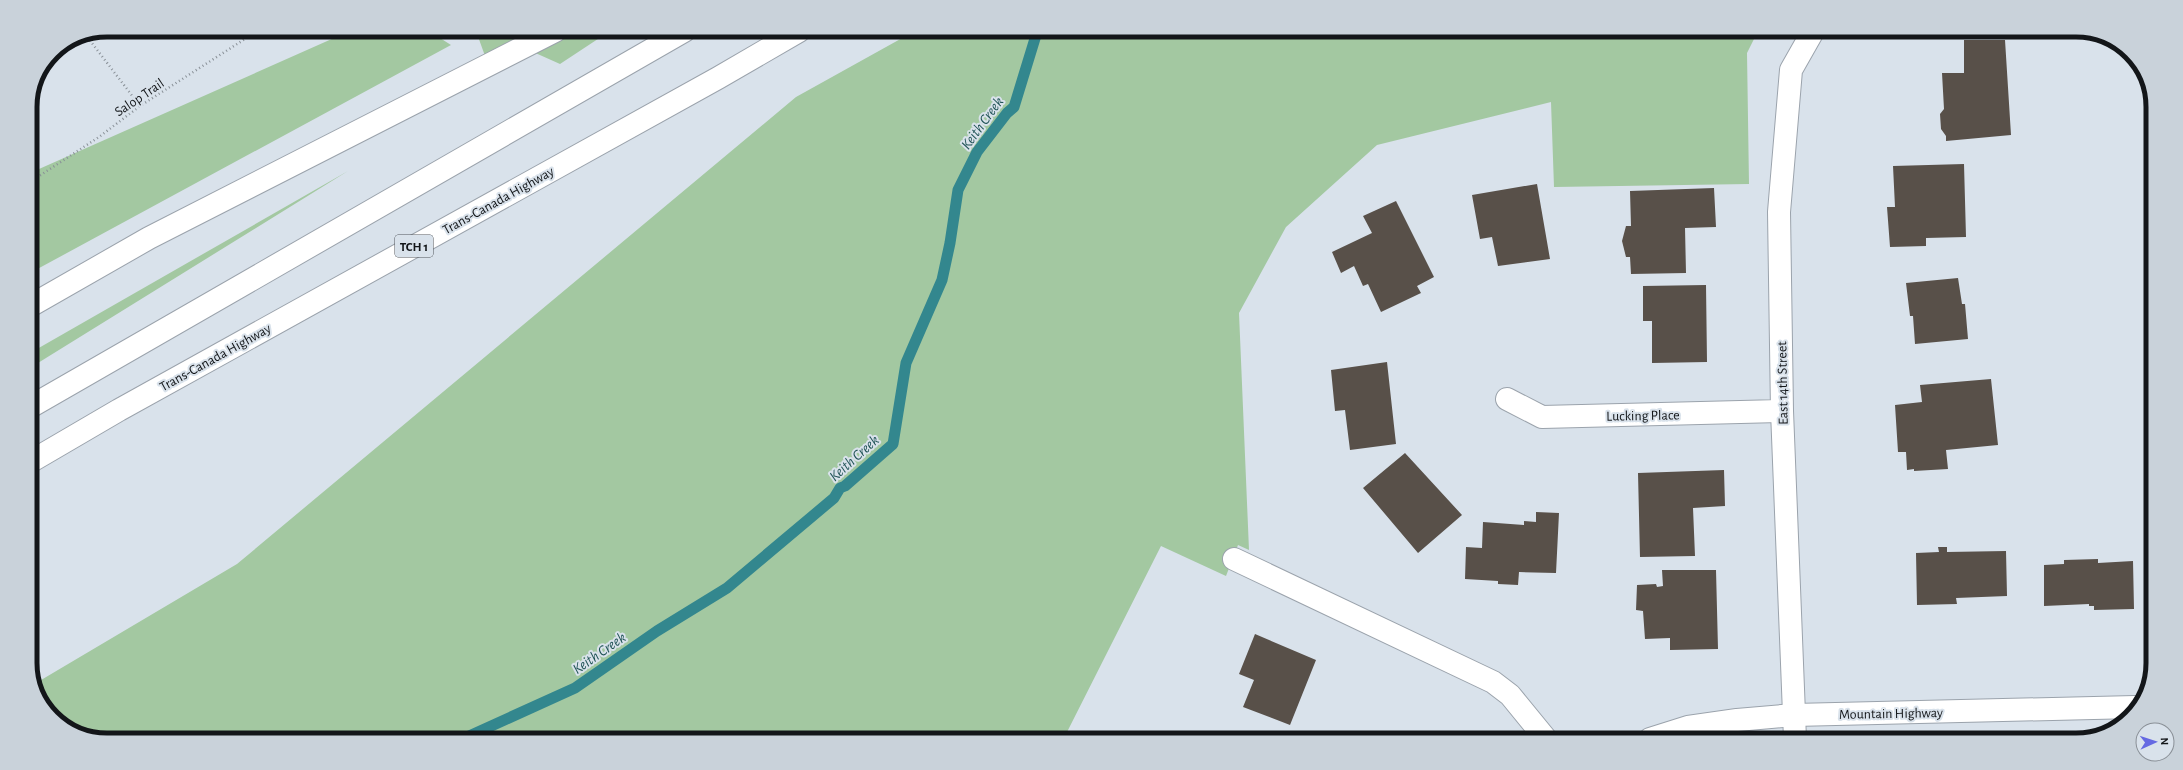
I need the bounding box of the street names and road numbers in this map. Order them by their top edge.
street label: Salop Trail [112,76,167,119]
street label: Trans-Canada Highway [440,164,557,237]
road number: TCH 1 [395,235,433,257]
street label: Trans-Canada Highway [157,321,274,394]
street label: East 14th Street [1775,341,1791,425]
street label: Lucking Place [1606,408,1680,424]
street label: Mountain Highway [1839,706,1943,722]

